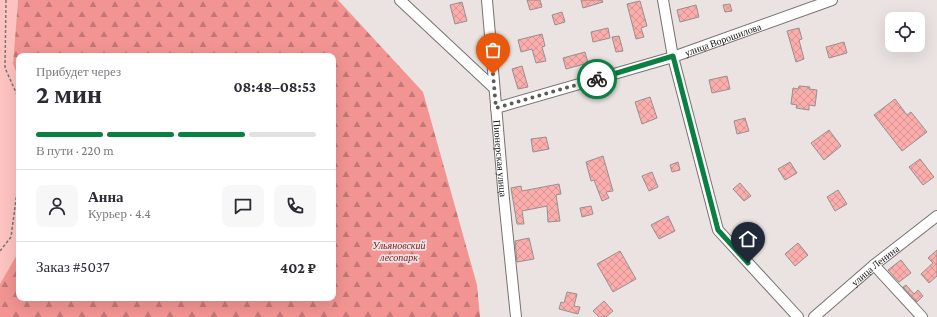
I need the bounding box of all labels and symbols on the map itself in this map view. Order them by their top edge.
street label: улица Ворошилова [683,20,763,58]
pin [476,33,510,74]
courier [577,59,617,99]
street label: Пионерская улица [492,119,509,198]
pin [731,222,765,263]
park label: Ульяновский лесопарк [372,240,426,263]
street label: улица Ленина [849,242,901,288]

